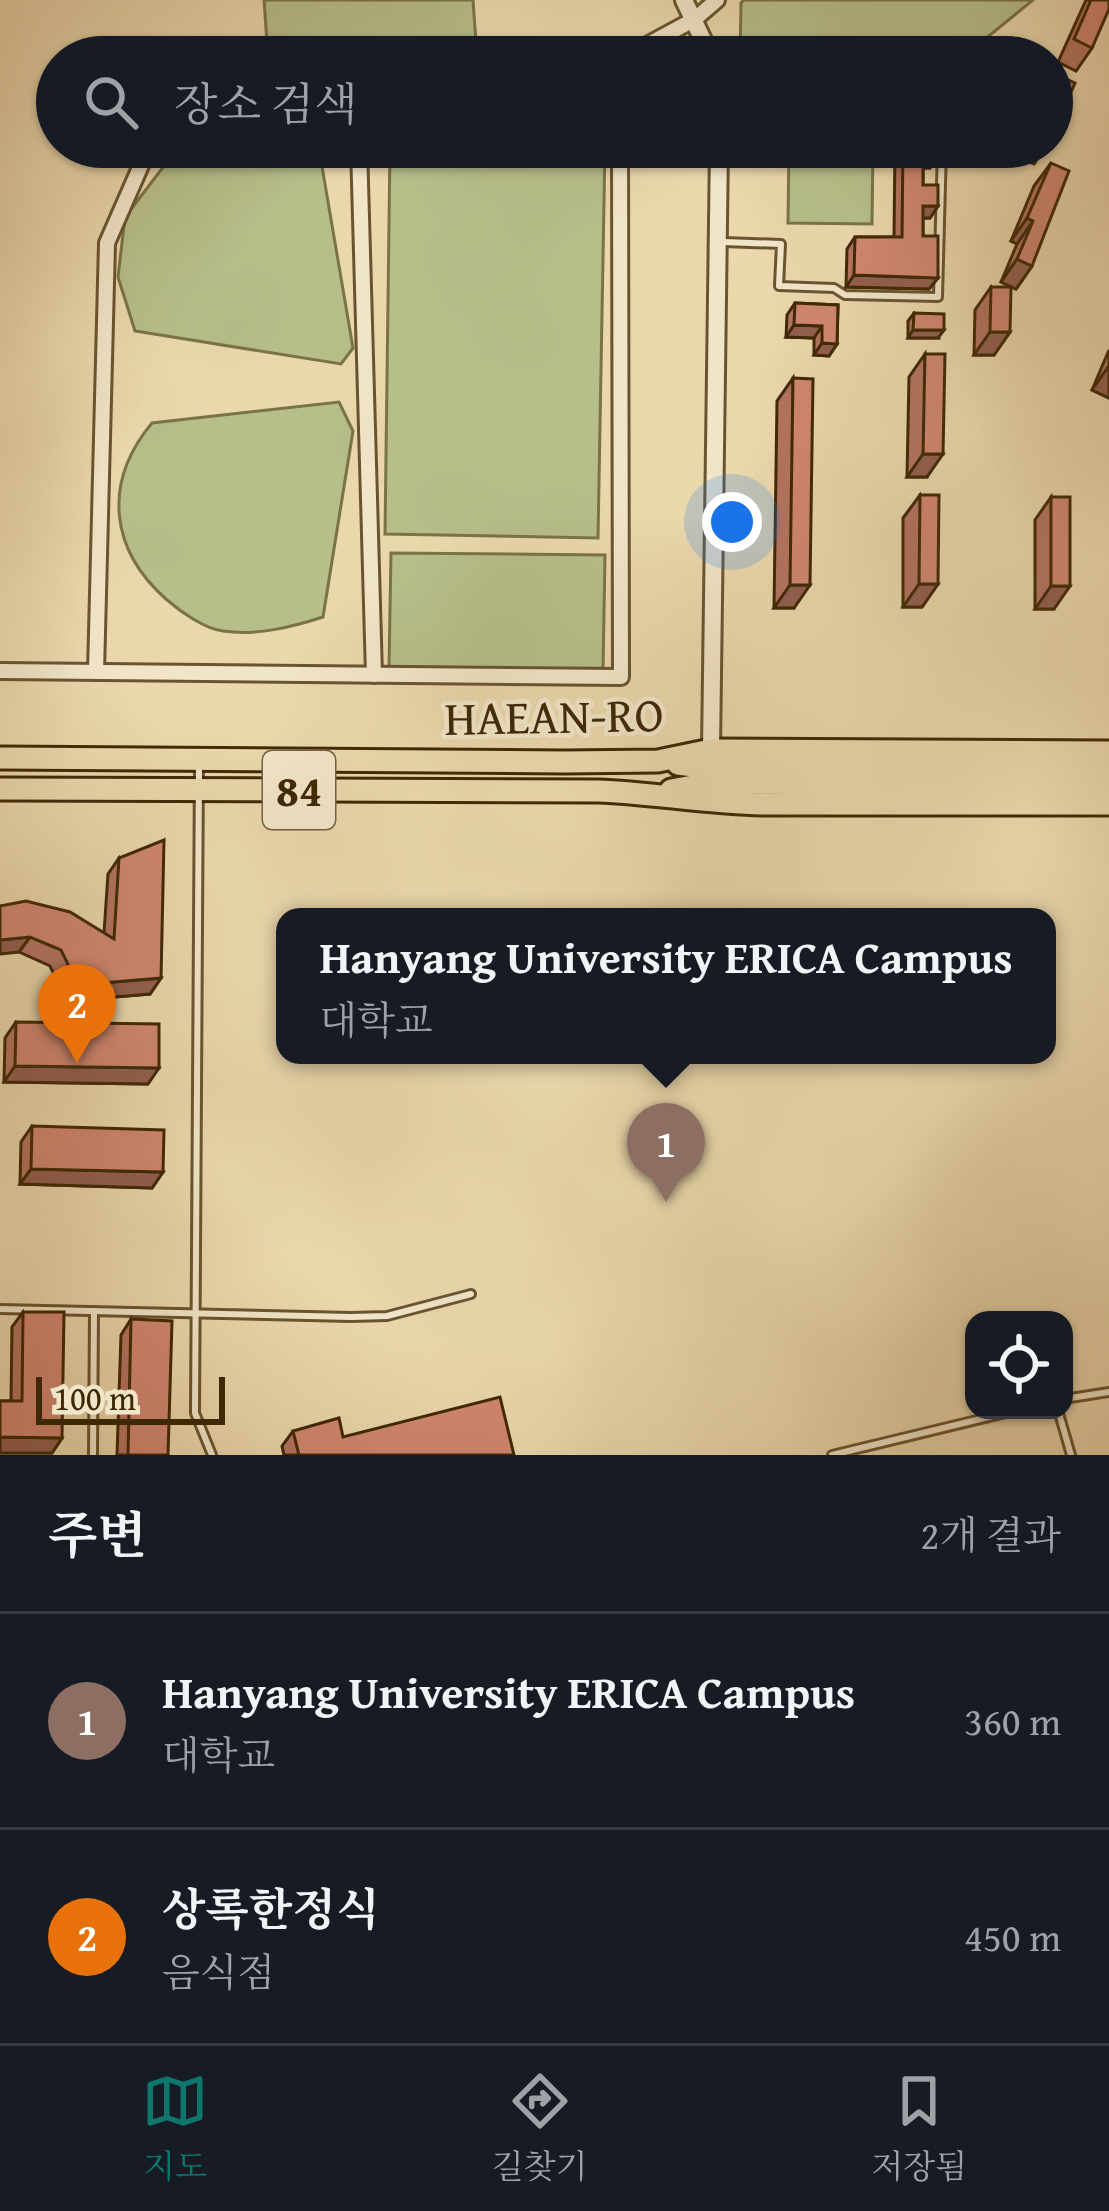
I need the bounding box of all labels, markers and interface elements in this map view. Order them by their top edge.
search box [36,36,1073,168]
icon: search [78,69,144,135]
text: 장소 검색 [174,71,358,136]
your location [702,492,762,552]
street label: HAEAN-RO [444,678,664,753]
road number: 84 [263,751,335,829]
popup [276,908,1056,1064]
text: Hanyang University ERICA Campus [319,924,1013,989]
pin: 2 [38,964,116,1063]
text: 대학교 [319,991,432,1048]
pin: 1 [627,1103,705,1202]
map controls [965,1311,1073,1419]
button: locate [965,1311,1073,1419]
scale bar [36,1371,225,1424]
text: 100 m [54,1374,136,1422]
text: 주변 [48,1497,147,1572]
text: 2개 결과 [921,1506,1061,1563]
text: Hanyang University ERICA Campus [162,1659,855,1724]
text: 1 [77,1692,97,1749]
text: 360 m [964,1692,1061,1749]
text: 대학교 [162,1726,275,1783]
text: 상록한정식 [162,1876,379,1941]
text: 2 [77,1908,97,1965]
text: 450 m [964,1908,1061,1965]
text: 음식점 [162,1943,275,2000]
tab: 지도 [142,2068,208,2190]
tab: 길찾기 [492,2068,588,2190]
tab: 저장됨 [871,2068,967,2190]

